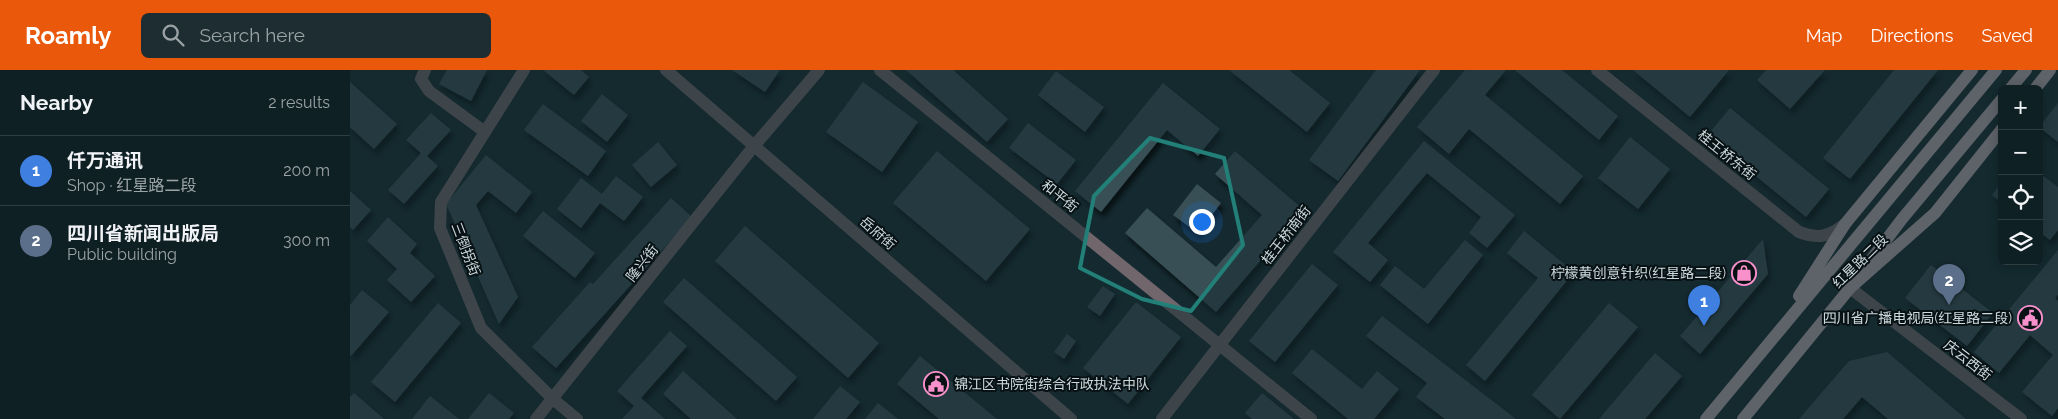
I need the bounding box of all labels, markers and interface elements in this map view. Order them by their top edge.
search box [141,13,491,58]
text: Roamly [25,21,111,50]
icon: search [159,21,187,49]
text: Search here [199,24,305,46]
text: Map [1806,25,1842,46]
text: Directions [1870,25,1954,46]
text: Saved [1982,25,2033,46]
map controls [1998,85,2043,265]
button: + [1998,85,2043,130]
text: Nearby [20,90,93,115]
text: 2 results [268,93,330,112]
street label: 桂王桥东街 [1695,127,1759,183]
button: − [1998,130,2043,175]
text: 仟万通讯 [67,149,143,171]
text: 1 [32,161,40,180]
text: 200 m [283,161,330,180]
button: locate [1998,175,2043,220]
text: Shop · 红星路二段 [67,176,197,195]
street label: 和平街 [1039,177,1081,215]
street label: 桂王桥南街 [1258,202,1314,268]
your location [1189,209,1215,235]
street label: 岳府街 [857,213,899,253]
street label: 三倒拐街 [448,220,484,278]
button: layers [1998,220,2043,265]
text: 四川省新闻出版局 [67,222,219,244]
text: 2 [31,231,41,250]
text: 300 m [283,231,330,250]
street label: 红星路二段 [1829,231,1891,291]
street label: 隆兴街 [623,242,661,284]
text: Public building [67,245,177,264]
shop icon: 柠檬黄创意针织(红星路二段) [1731,260,1757,286]
pin: 2 [1933,264,1965,305]
place label: 柠檬黄创意针织(红星路二段) [1550,265,1726,281]
pin: 1 [1688,285,1720,326]
public building icon: 四川省广播电视局(红星路二段) [2017,305,2043,331]
place label: 四川省广播电视局(红星路二段) [1822,310,2012,326]
street label: 庆云西街 [1941,336,1995,384]
public building icon: 锦江区书院街综合行政执法中队 [923,371,949,397]
place label: 锦江区书院街综合行政执法中队 [954,376,1150,392]

